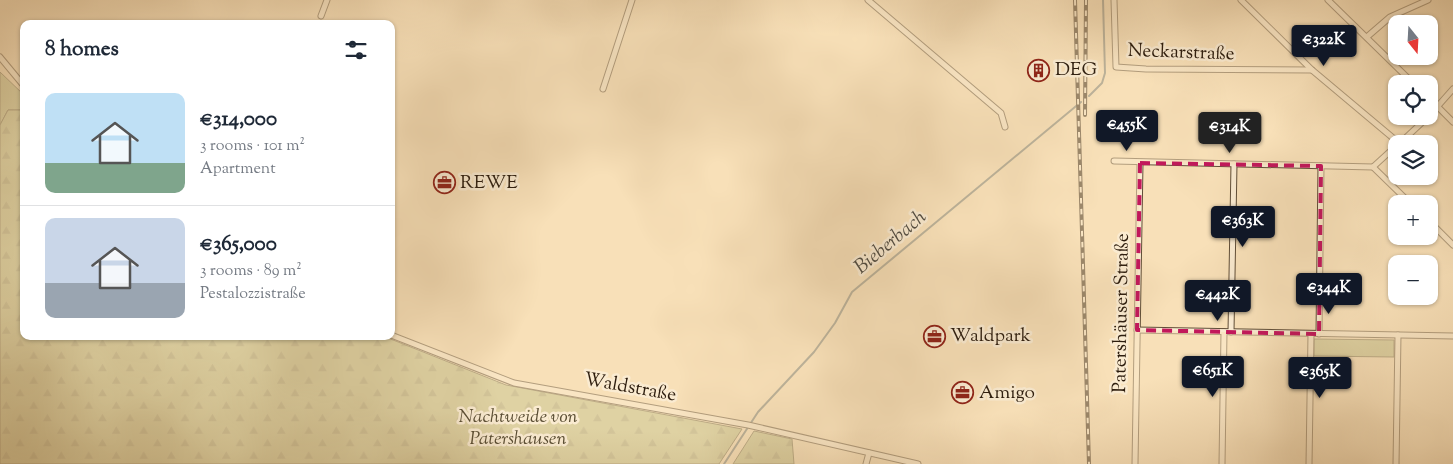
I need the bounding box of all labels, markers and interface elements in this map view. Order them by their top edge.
north arrow [1388,15,1438,65]
map controls [1388,15,1438,305]
pin: €322K [1289,24,1359,67]
text: €322K [1303,29,1345,52]
text: 8 homes [45,35,119,65]
icon: filters [342,36,370,64]
street label: Neckarstraße [1127,38,1235,68]
place label: DEG [1055,57,1097,84]
building icon: DEG [1027,58,1051,82]
button: locate [1388,75,1438,125]
text: €314,000 [200,105,277,135]
pin: €455K [1092,110,1162,152]
pin: €314K [1195,112,1265,154]
icon: home [85,113,145,173]
text: €455K [1107,114,1147,137]
text: €314K [1209,116,1251,139]
text: 3 rooms · 101 m² [200,135,305,158]
button: layers [1388,135,1438,185]
text: Apartment [200,158,276,181]
place label: REWE [460,170,518,197]
office icon: REWE [432,171,456,195]
button: + [1388,195,1438,245]
water label: Bieberbach [849,204,934,282]
pin: €363K [1208,206,1278,248]
text: €363K [1222,210,1264,233]
text: €365,000 [200,230,277,260]
street label: Patershäuser Straße [1107,233,1137,393]
icon: home [85,238,145,298]
button: − [1388,255,1438,305]
text: 3 rooms · 89 m² [200,260,302,283]
pin: €344K [1294,272,1364,315]
text: €344K [1307,277,1351,300]
pin: €442K [1183,280,1253,322]
text: Pestalozzistraße [200,283,306,306]
text: €442K [1196,284,1240,307]
place label: Waldpark [950,323,1031,350]
office icon: Waldpark [922,324,946,348]
pin: €651K [1178,356,1248,398]
pin: €365K [1285,356,1355,399]
text: €651K [1193,360,1233,383]
text: €365K [1299,361,1341,384]
street label: Waldstraße [582,367,678,409]
place label: Amigo [979,380,1035,407]
office icon: Amigo [951,381,975,405]
park label: Nachtweide von Patershausen [458,404,578,453]

